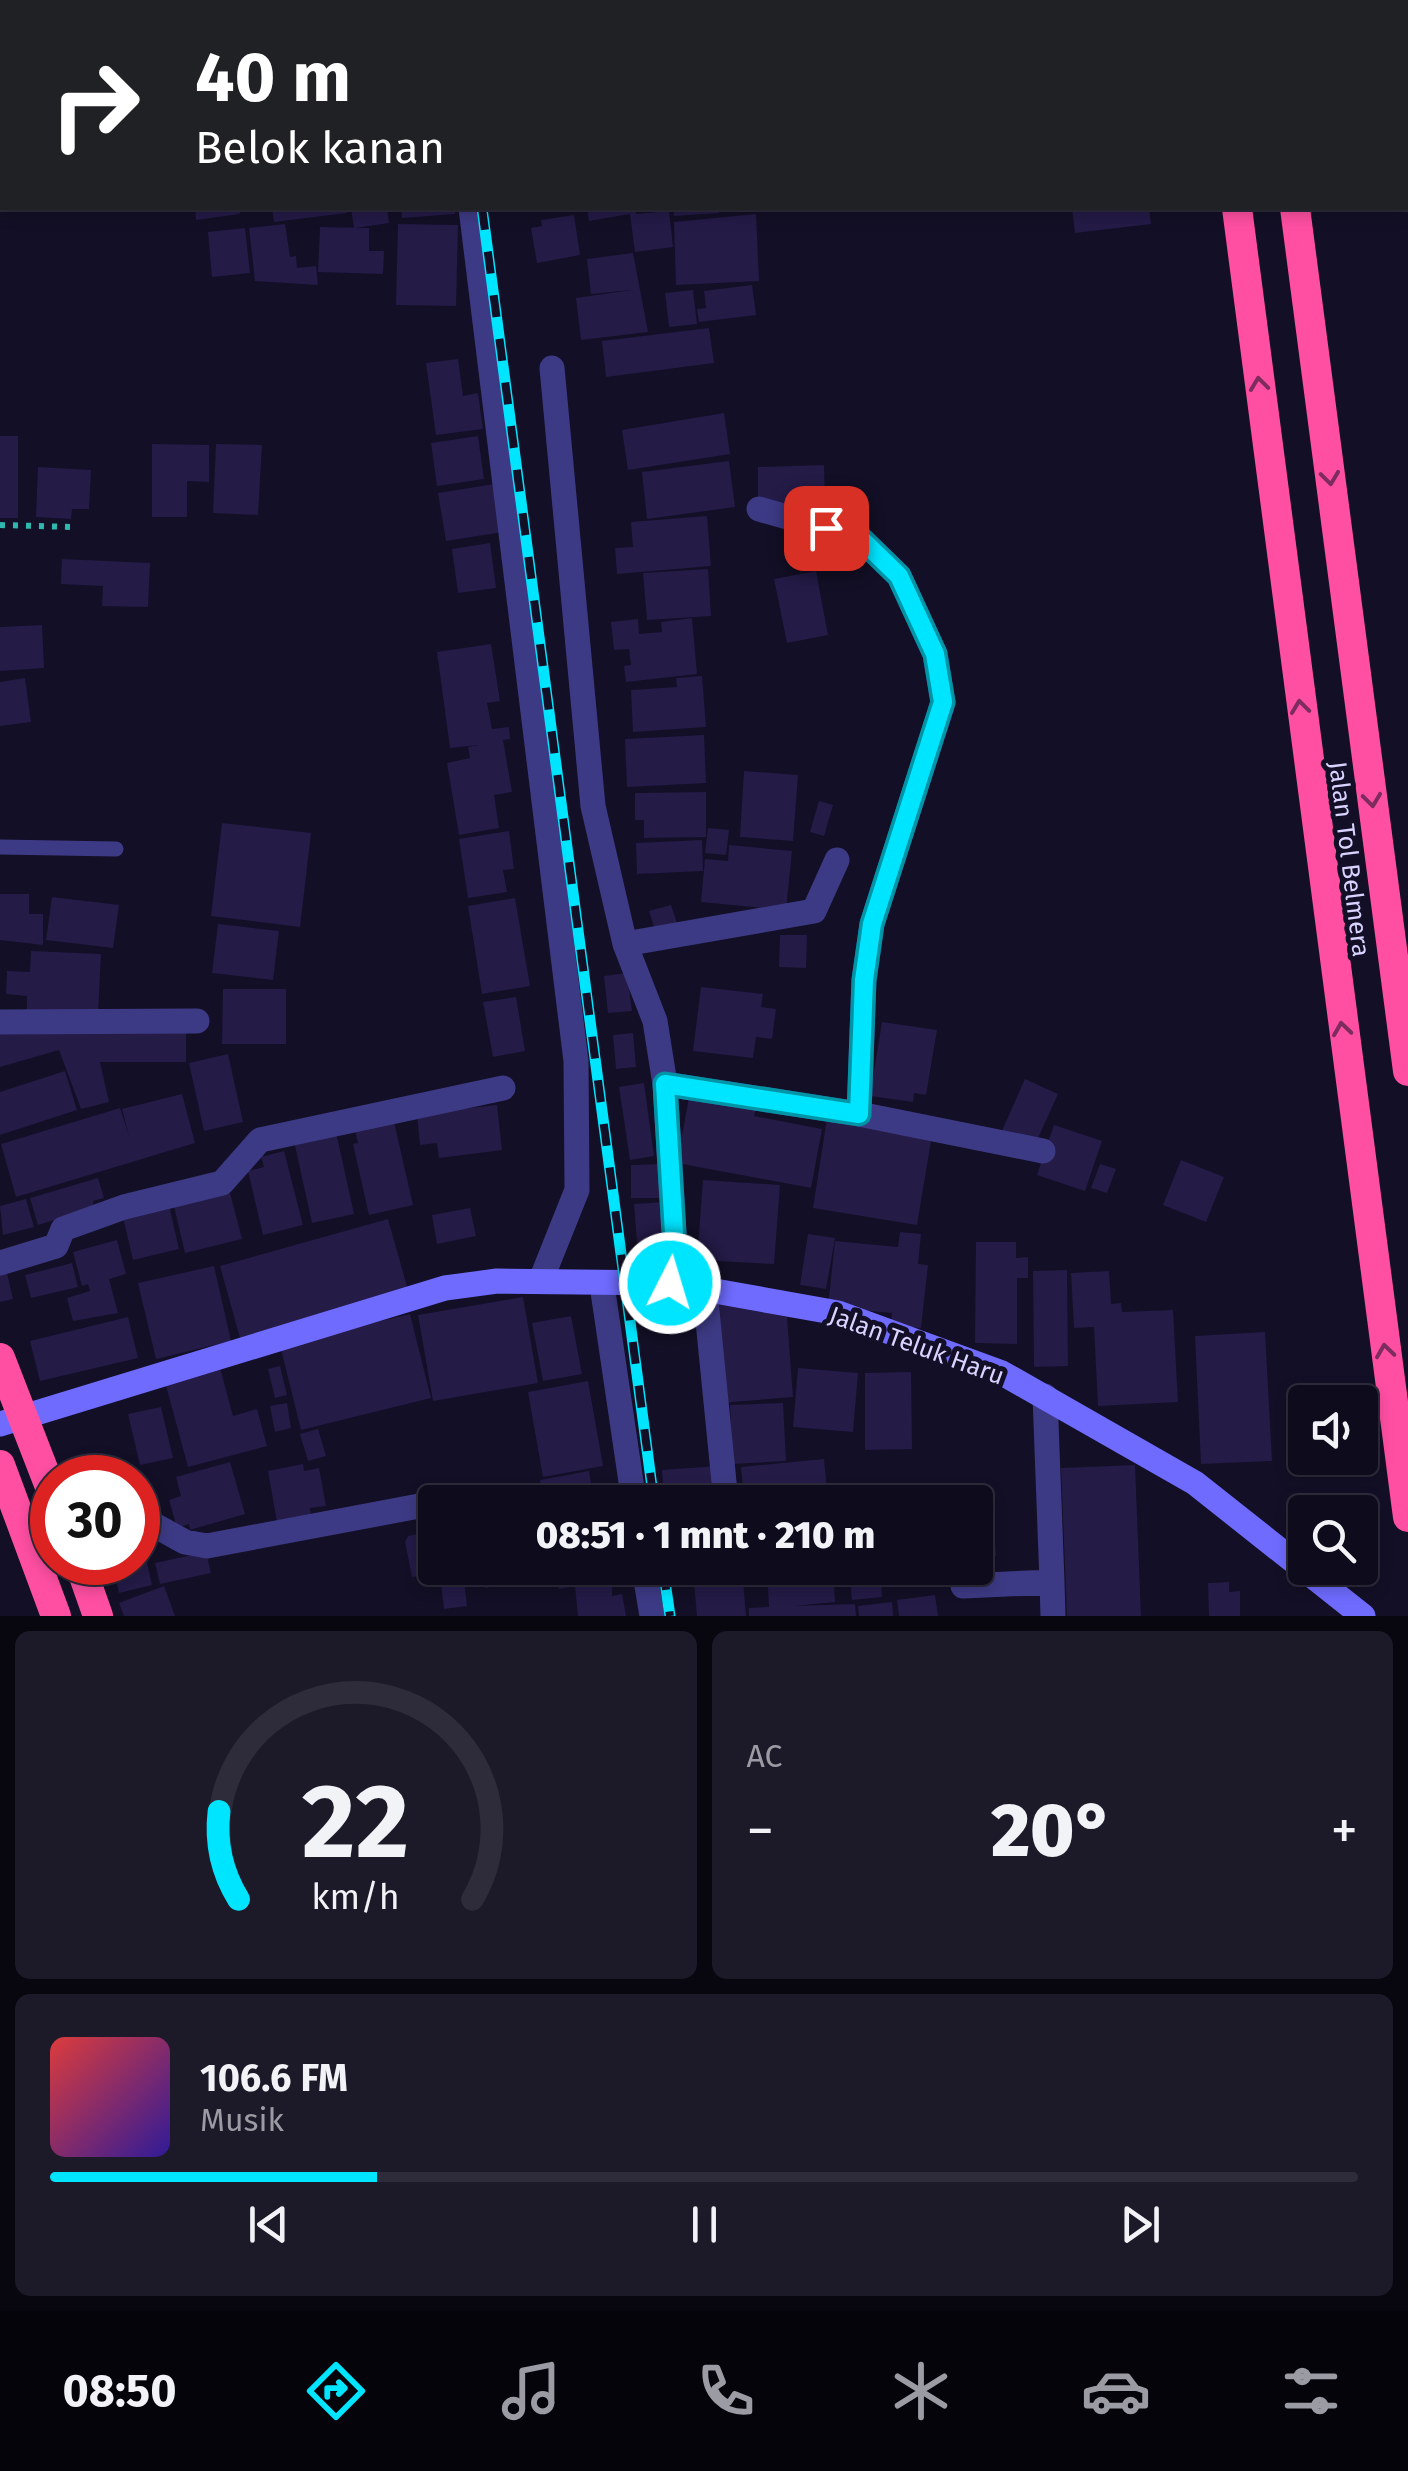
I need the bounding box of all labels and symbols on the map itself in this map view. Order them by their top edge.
one-way arrow [1250,376,1271,392]
one-way arrow [1319,469,1340,486]
pin [784,486,869,571]
one-way arrow [1290,698,1311,714]
street label: Jalan Tol Belmera [1322,760,1376,959]
one-way arrow [1361,792,1382,808]
one-way arrow [1332,1020,1353,1037]
position arrow [618,1231,722,1335]
street label: Jalan Teluk Haru [825,1300,1008,1392]
one-way arrow [1376,1343,1397,1359]
speed limit sign: 30 [30,1455,160,1585]

